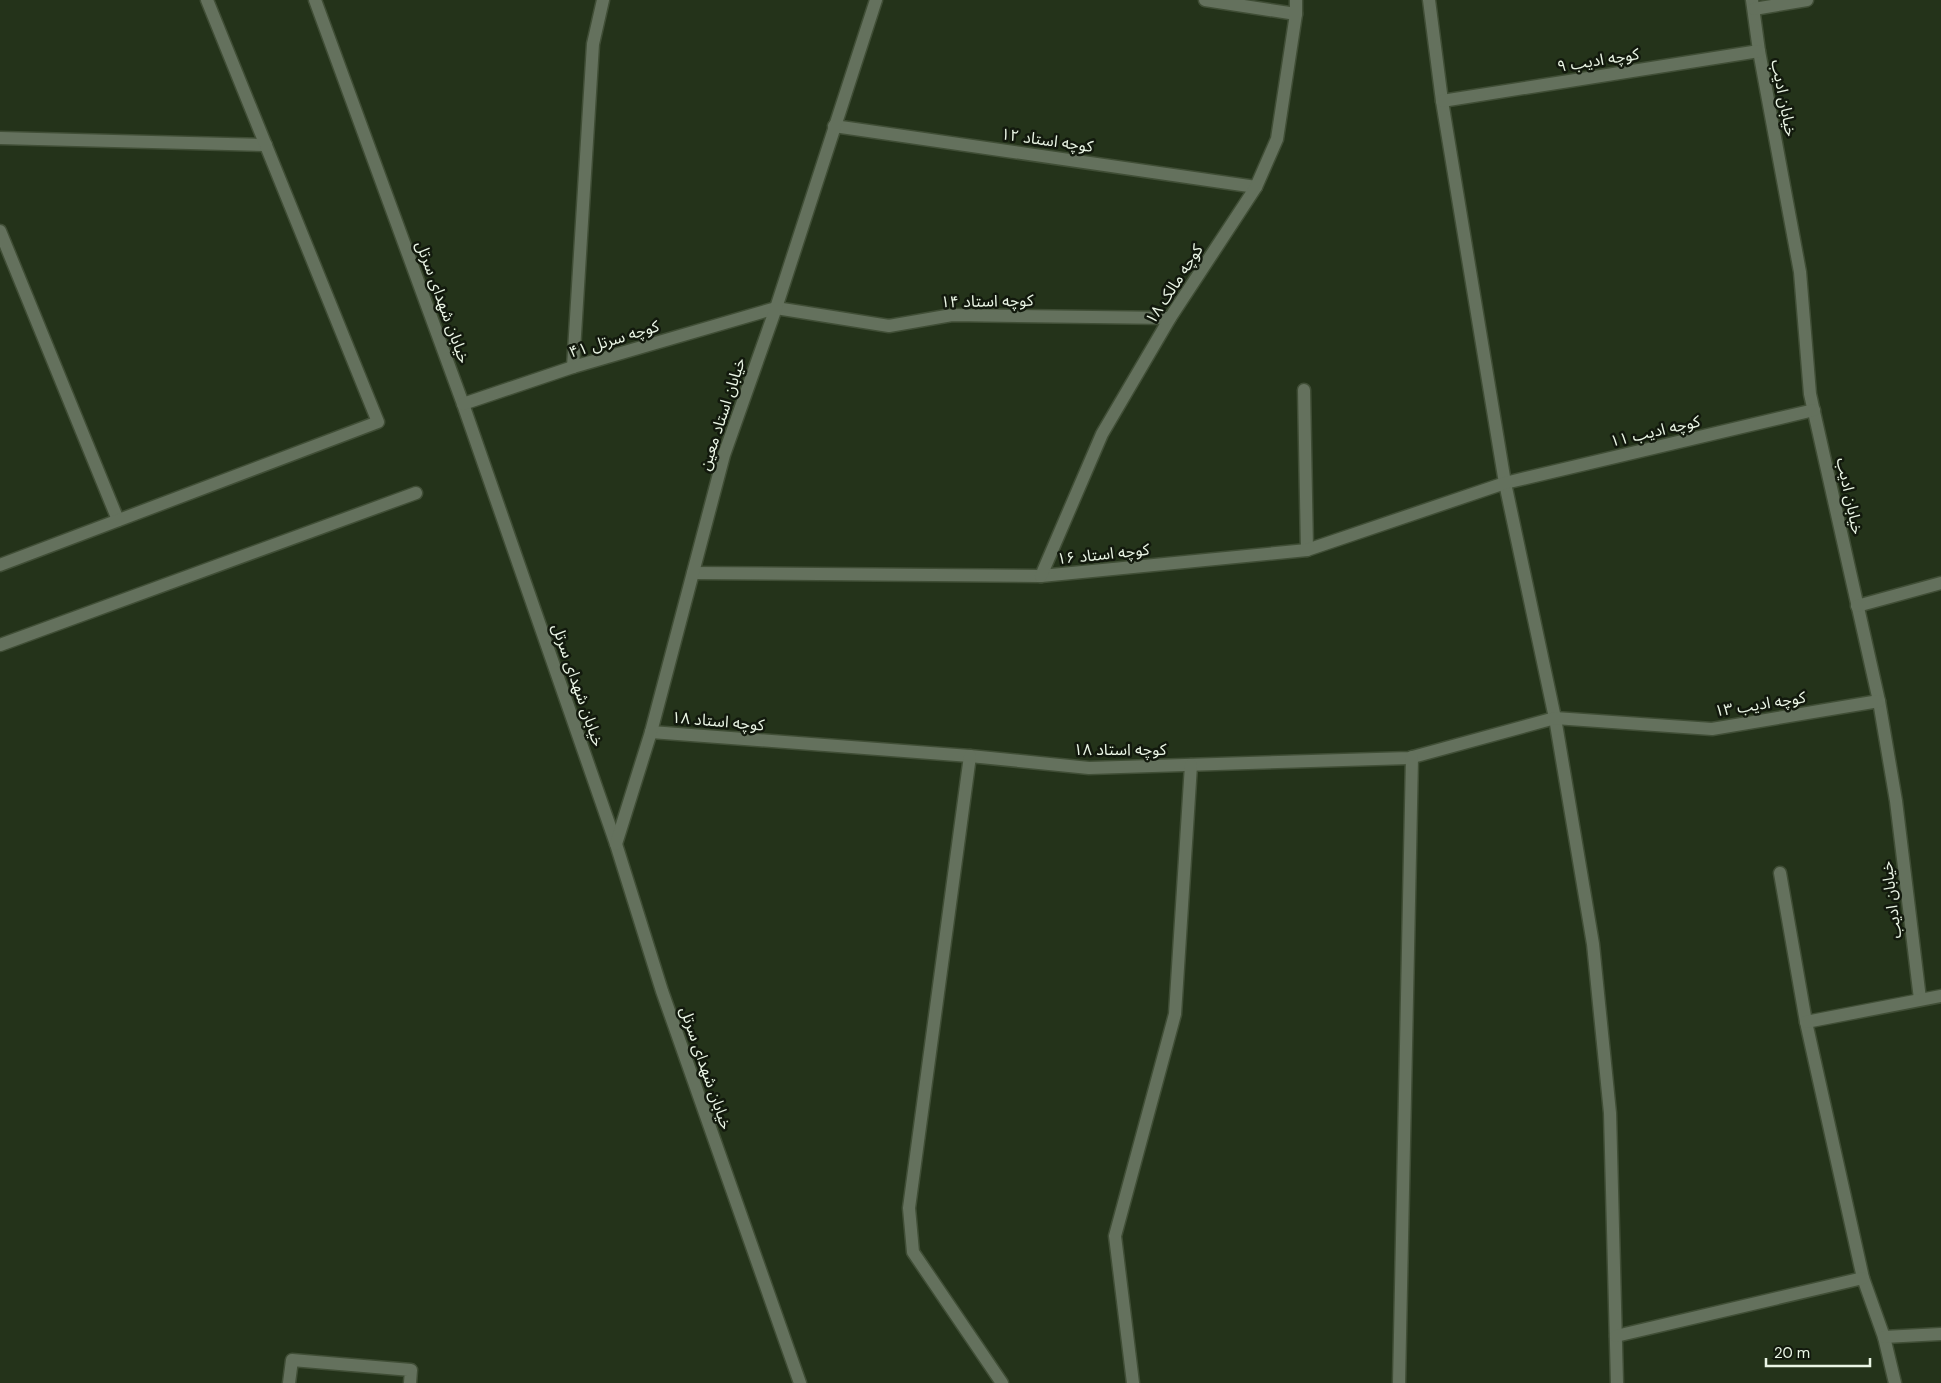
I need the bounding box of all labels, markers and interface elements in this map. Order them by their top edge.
street label: کوچه ادیب ۹ [1555,43,1641,77]
street label: خیابان ادیب [1766,58,1802,138]
street label: کوچه استاد ۱۲ [1000,123,1095,157]
street label: خیابان شهدای سرتل [411,238,475,366]
street label: کوچه مالک ۱۸ [1140,240,1208,328]
street label: کوچه استاد ۱۴ [940,290,1034,312]
street label: کوچه سرتل ۴۱ [566,315,662,363]
street label: خیابان استاد معین [694,355,750,473]
street label: کوچه ادیب ۱۱ [1608,410,1703,452]
street label: خیابان ادیب [1832,456,1868,536]
street label: کوچه استاد ۱۶ [1056,539,1151,569]
street label: خیابان شهدای سرتل [547,621,609,749]
street label: کوچه ادیب ۱۳ [1713,686,1807,722]
street label: کوچه استاد ۱۸ [671,706,766,736]
street label: کوچه استاد ۱۸ [1074,739,1167,760]
street label: خیابان ادیب [1876,860,1906,940]
street label: خیابان شهدای سرتل [675,1004,737,1132]
scale bar [1766,1336,1870,1368]
text: 20 m [1774,1343,1810,1363]

